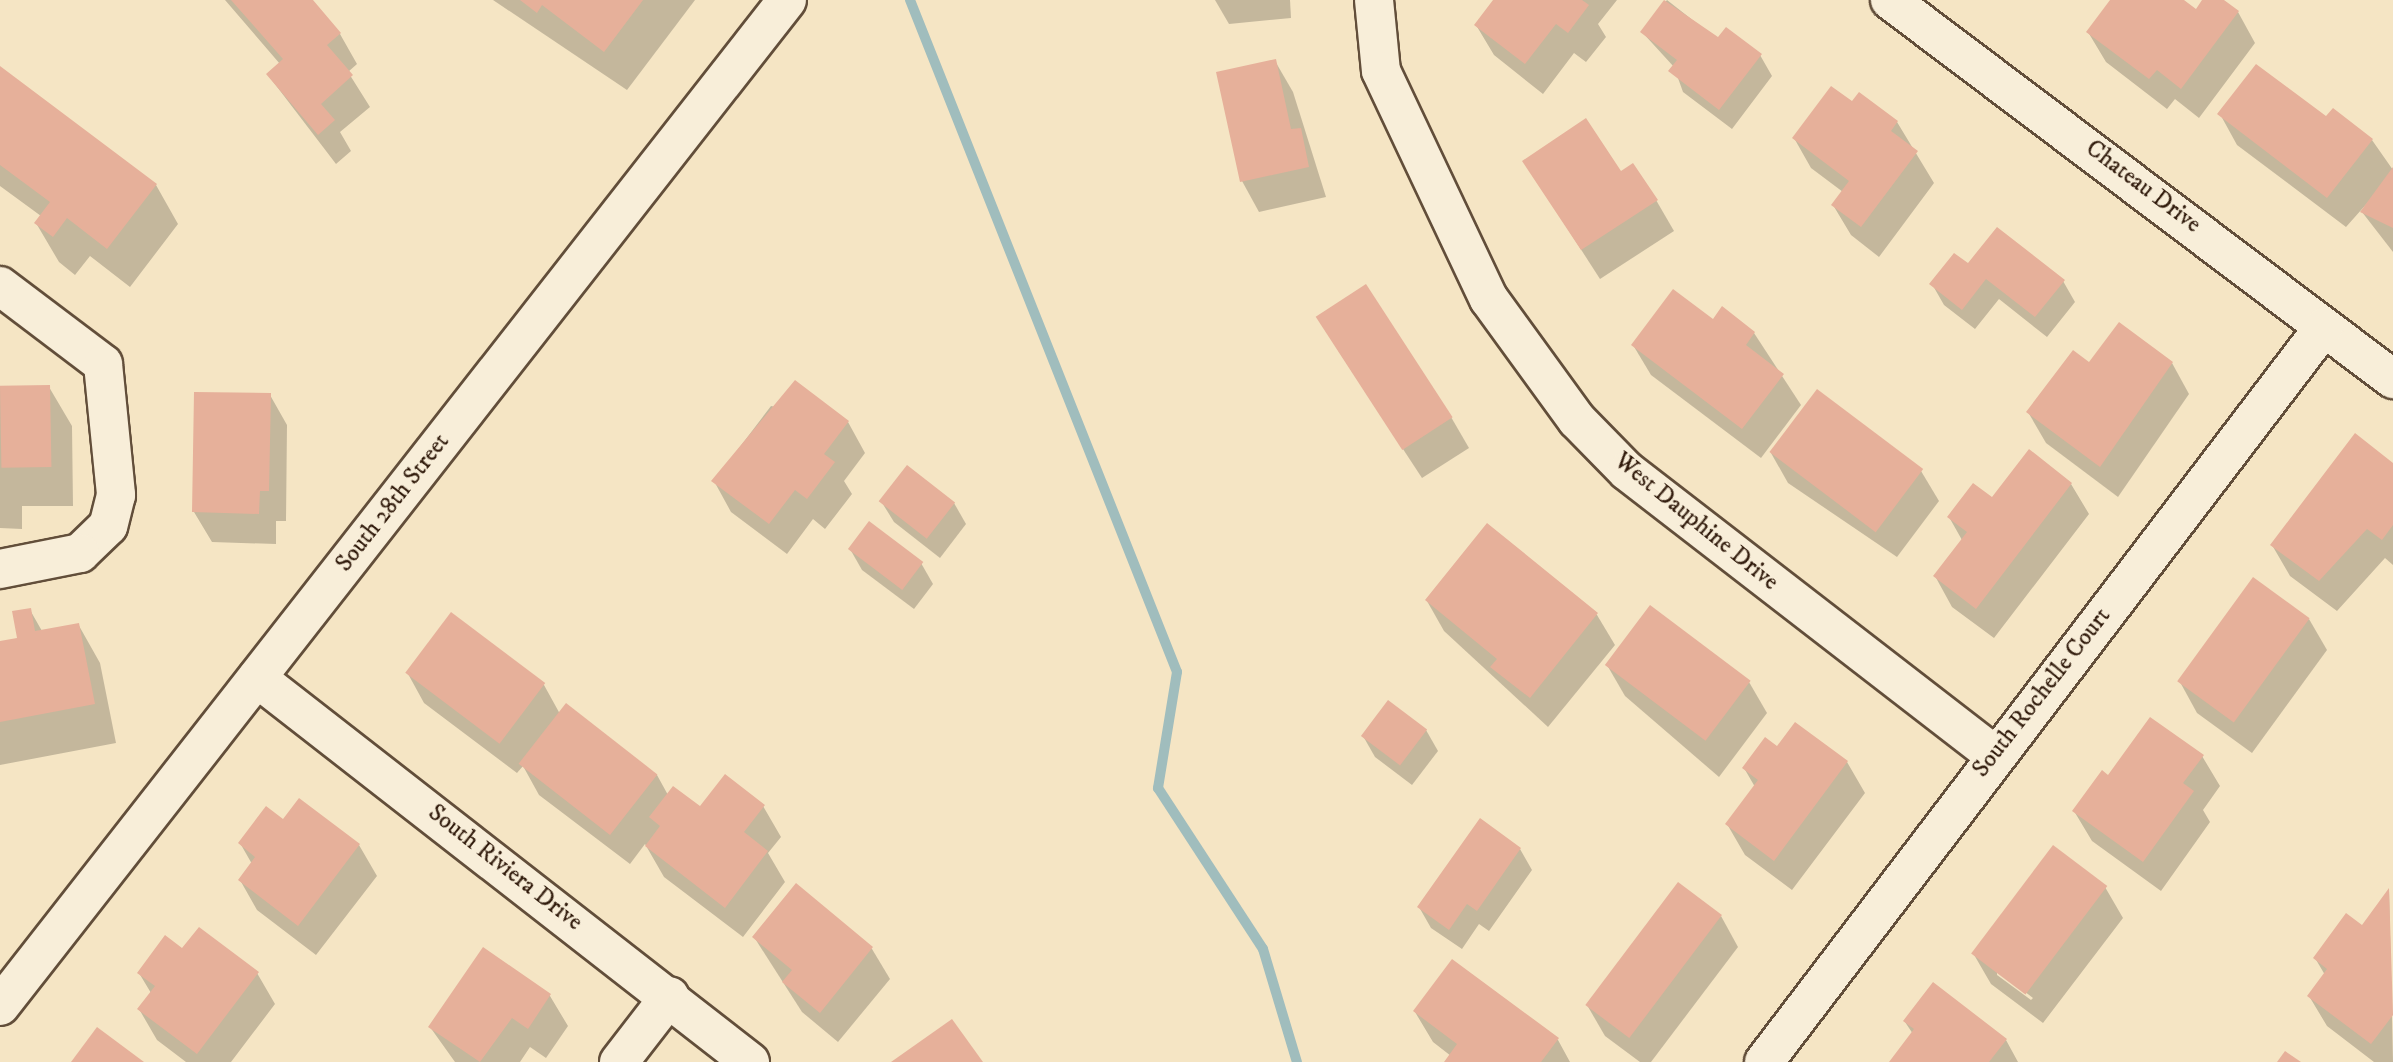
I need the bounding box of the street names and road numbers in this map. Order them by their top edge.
street label: Chateau Drive [2080,134,2206,240]
street label: South 28th Street [330,428,456,578]
street label: West Dauphine Drive [1608,447,1784,597]
street label: South Rochelle Court [1967,603,2117,783]
street label: South Riviera Drive [422,799,588,937]

